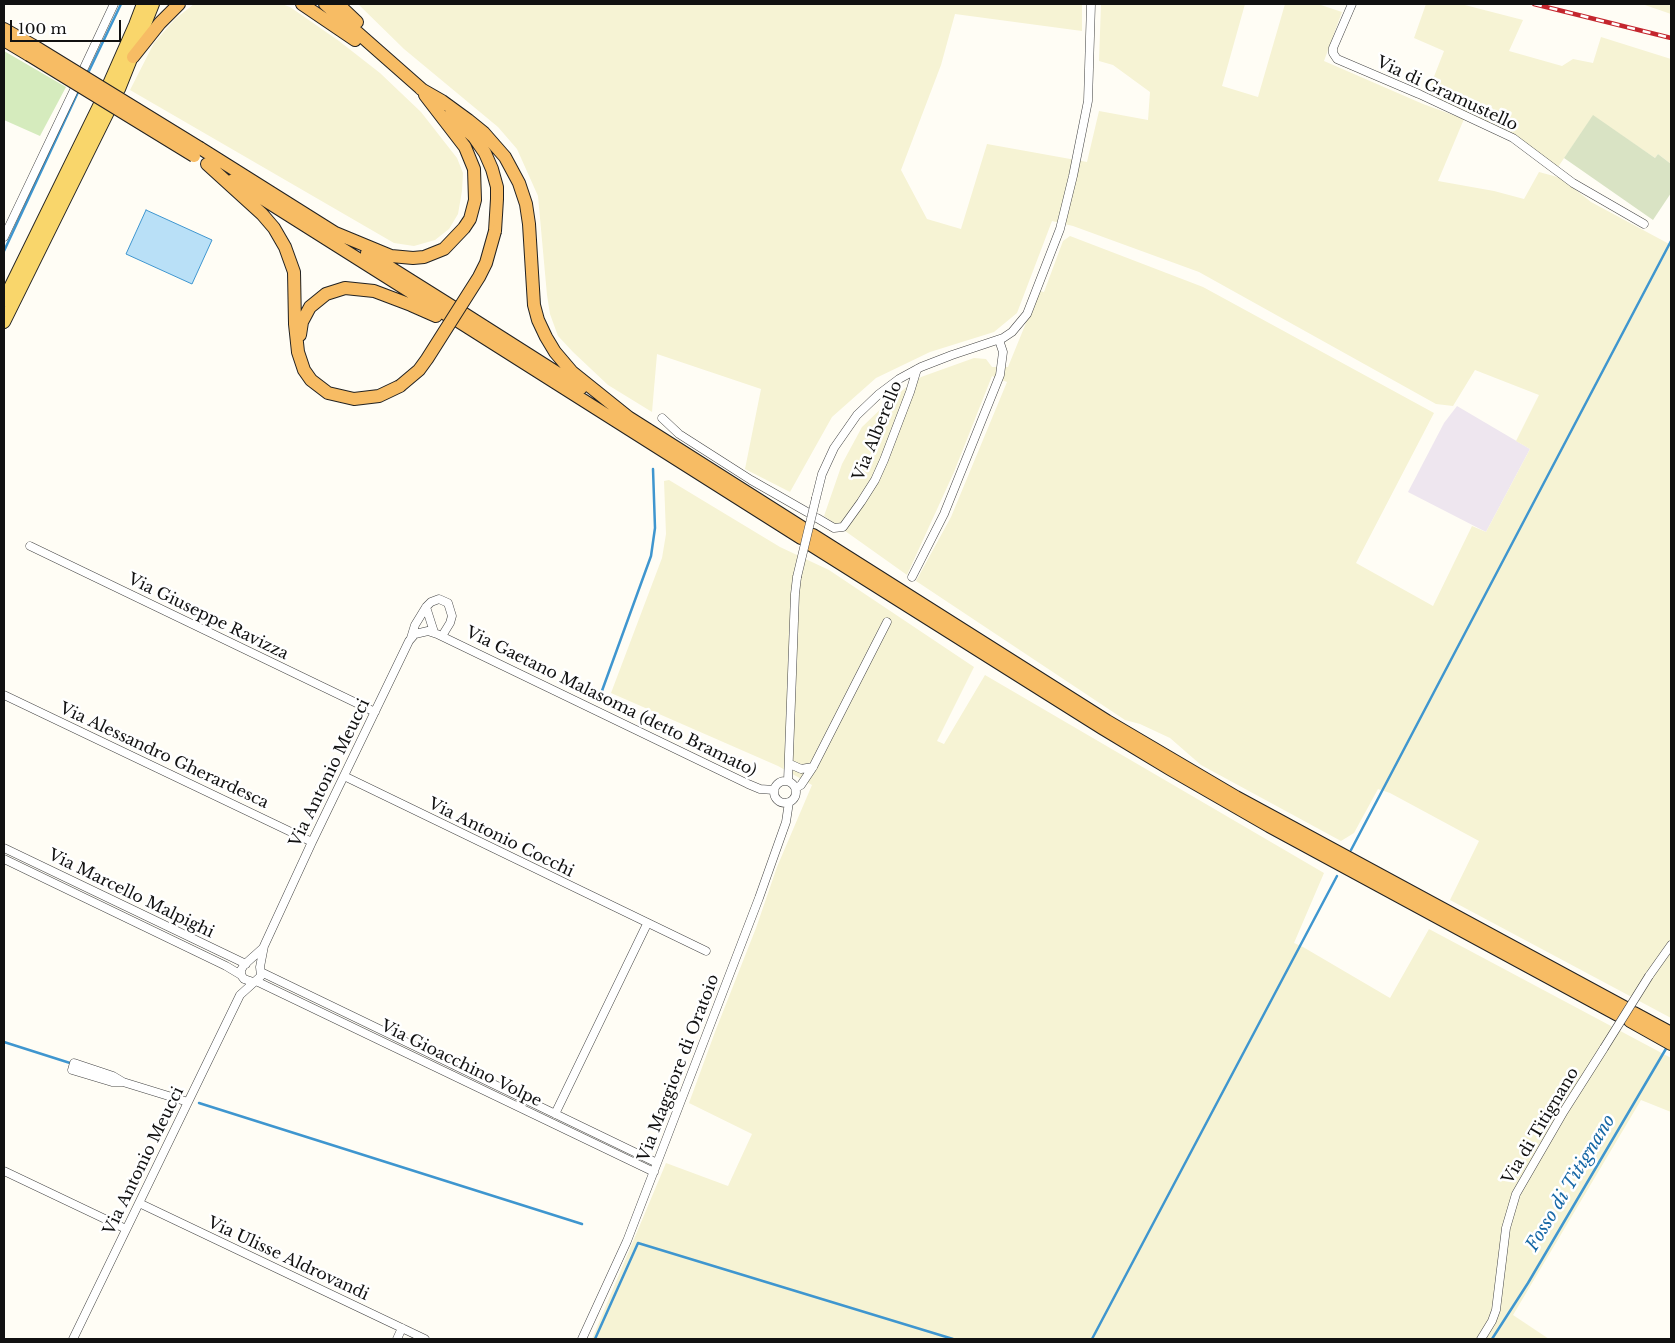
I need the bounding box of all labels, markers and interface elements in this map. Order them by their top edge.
scale bar [12,10,124,42]
text: 100 m [18,19,67,38]
street label: Via di Gramustello [1373,53,1521,135]
street label: Via Alberello [849,378,907,484]
street label: Via Giuseppe Ravizza [125,570,291,664]
street label: Via Gaetano Malasoma (detto Bramato) [463,623,759,781]
street label: Via Antonio Meucci [286,696,374,850]
street label: Via Alessandro Gherardesca [56,699,272,813]
street label: Via Antonio Cocchi [425,794,577,882]
street label: Via Marcello Malpighi [45,845,217,943]
street label: Via Maggiore di Oratoio [634,972,724,1164]
street label: Via Gioacchino Volpe [377,1017,545,1111]
street label: Via di Titignano [1499,1064,1583,1188]
street label: Via Antonio Meucci [100,1084,188,1238]
water label: Fosso di Titignano [1522,1111,1620,1255]
street label: Via Ulisse Aldrovandi [204,1213,372,1305]

